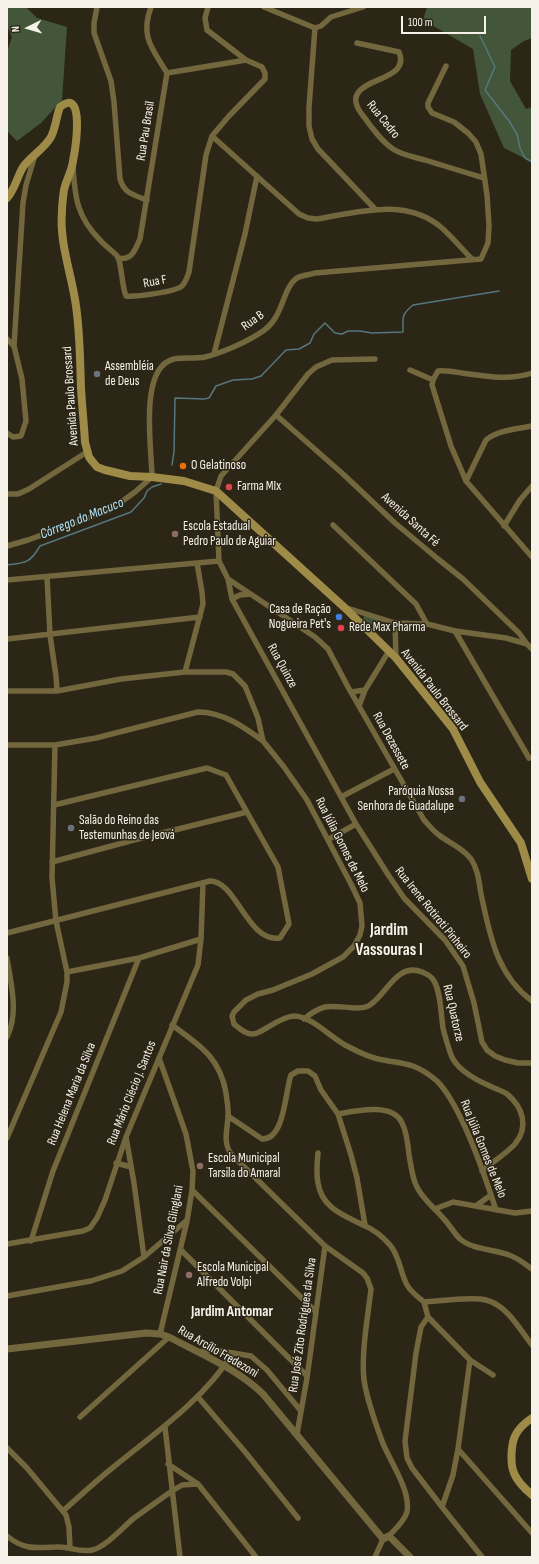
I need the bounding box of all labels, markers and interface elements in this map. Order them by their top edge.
north arrow [8,8,48,48]
scale bar [403,8,488,34]
text: 100 m [408,15,433,30]
text: N [9,26,22,33]
street label: Rua Cedro [363,98,403,142]
street label: Rua Pau Brasil [134,100,158,162]
street label: Rua F [142,272,168,292]
street label: Rua B [239,308,267,334]
street label: Avenida Paulo Brossard [60,346,82,446]
place label: Assembléia de Deus [105,359,154,390]
marker: Assembléia de Deus [92,369,102,379]
place label: O Gelatinoso [191,458,246,474]
marker: O Gelatinoso [178,461,188,471]
place label: Farma MIx [237,479,281,495]
marker: Farma MIx [224,482,234,492]
street label: Avenida Santa Fé [378,490,442,550]
water label: Córrego do Macuco [38,495,126,543]
place label: Escola Estadual Pedro Paulo de Aguiar [183,519,276,550]
marker: Escola Estadual Pedro Paulo de Aguiar [170,529,180,539]
place label: Casa de Ração Nogueira Pet's [269,602,331,633]
marker: Casa de Ração Nogueira Pet's [334,612,344,622]
place label: Rede Max Pharma [349,620,426,636]
marker: Rede Max Pharma [336,623,346,633]
street label: Rua Quinze [264,641,300,691]
street label: Avenida Paulo Brossard [397,646,471,734]
street label: Rua Dezessete [369,710,413,772]
place label: Paróquia Nossa Senhora de Guadalupe [358,784,454,815]
marker: Paróquia Nossa Senhora de Guadalupe [457,794,467,804]
street label: Rua Júlia Gomes de Melo [311,795,373,895]
place label: Salão do Reino das Testemunhas de Jeová [79,813,175,844]
marker: Salão do Reino das Testemunhas de Jeová [66,823,76,833]
street label: Rua Irene Rotiroti Pinheiro [391,864,475,962]
district label: Jardim Vassouras I [355,921,423,961]
street label: Rua Quatorze [439,983,467,1043]
street label: Rua Mário Clécio J. Santos [104,1039,160,1147]
street label: Rua Helena Maria da Silva [44,1040,100,1148]
street label: Rua Júlia Gomes de Melo [456,1098,510,1200]
place label: Escola Municipal Tarsila do Amaral [208,1151,281,1182]
marker: Escola Municipal Tarsila do Amaral [195,1161,205,1171]
street label: Rua Nair da Silva Glinglani [151,1184,187,1296]
street label: Rua José Zito Rodrigues da Silva [286,1257,320,1393]
place label: Escola Municipal Alfredo Volpi [197,1260,269,1291]
marker: Escola Municipal Alfredo Volpi [184,1270,194,1280]
district label: Jardim Antomar [191,1303,273,1321]
street label: Rua Arcílio Fredezoni [175,1323,261,1381]

